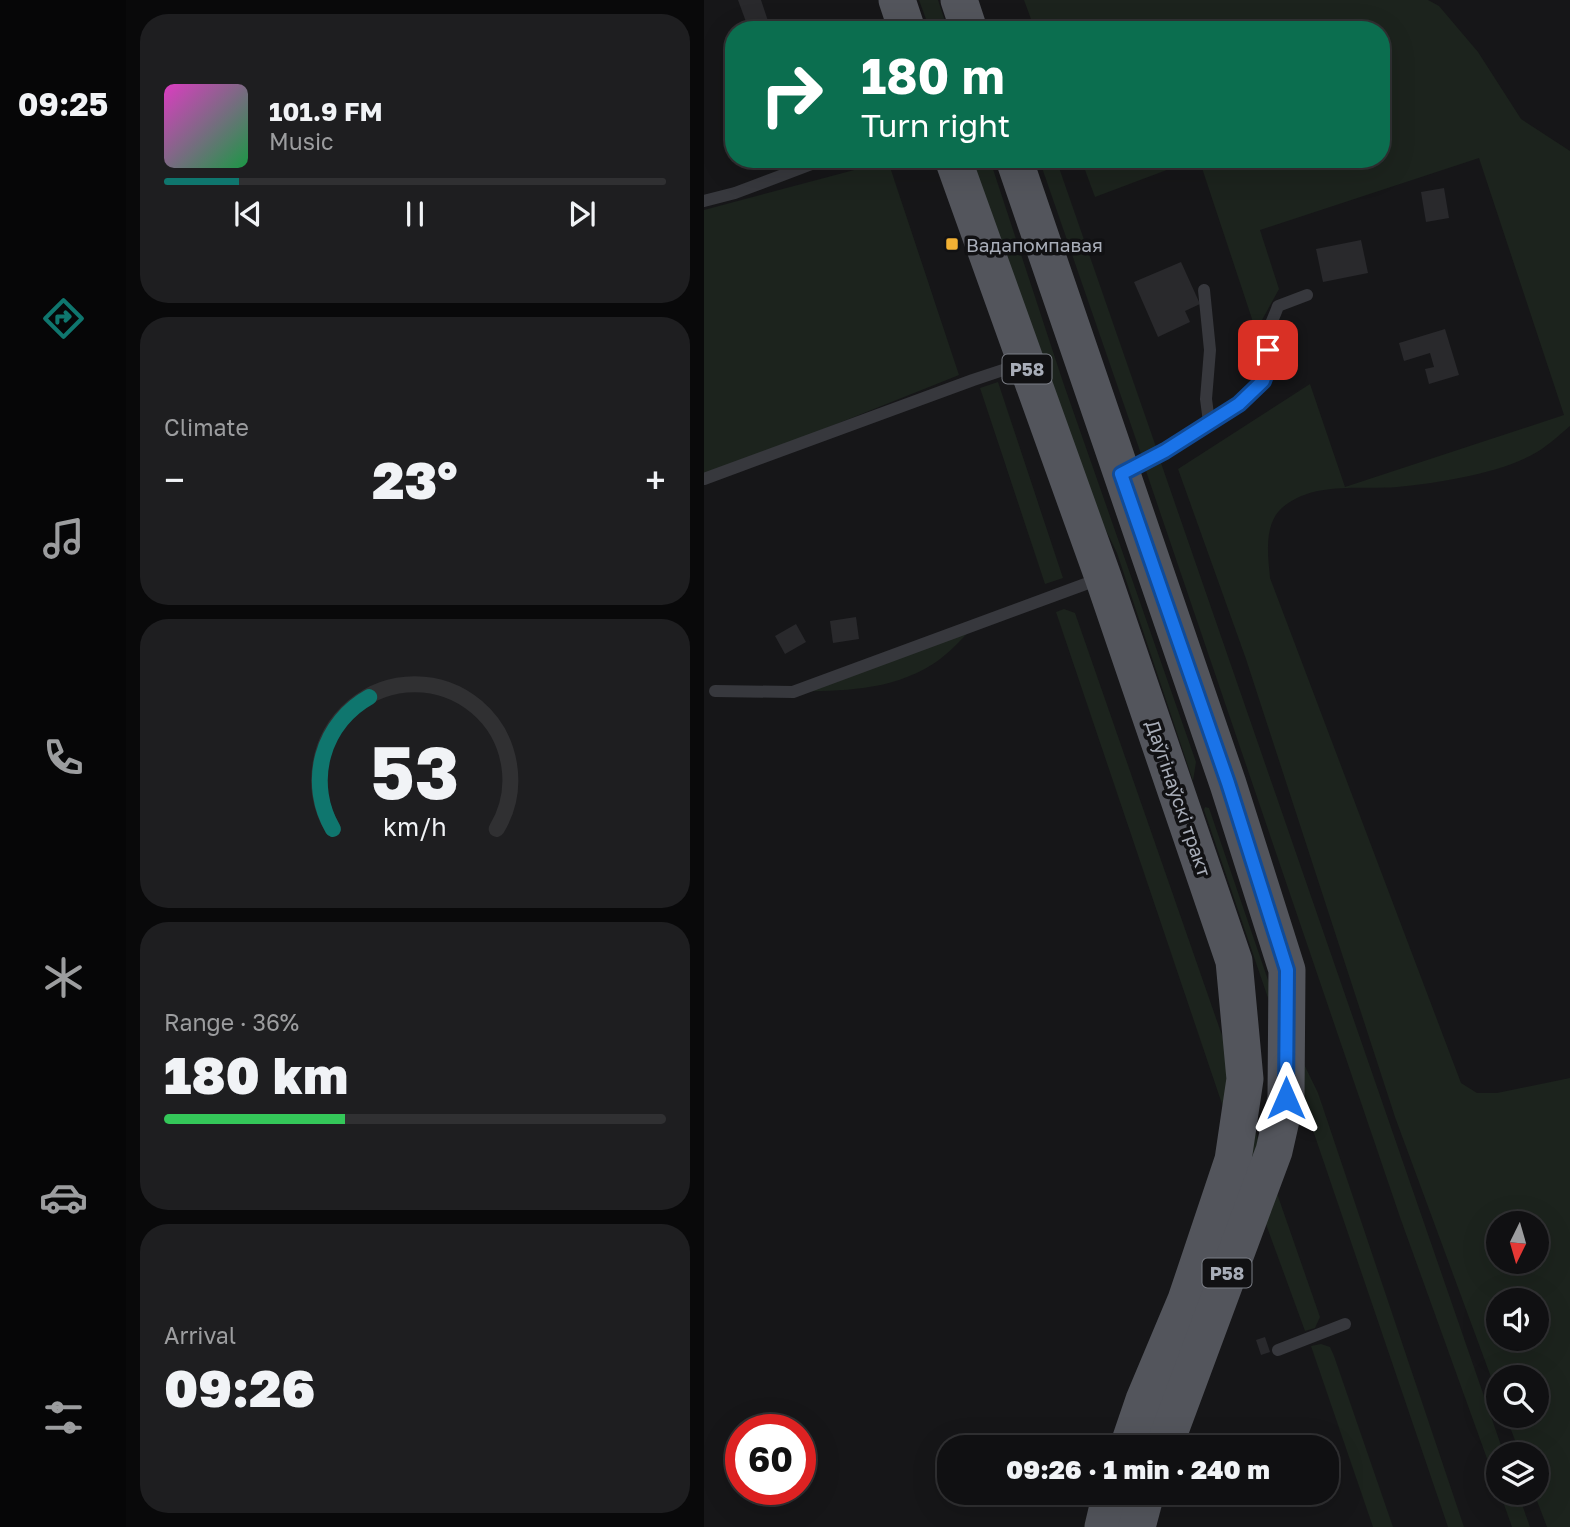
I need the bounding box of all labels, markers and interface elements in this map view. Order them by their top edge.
text: 180 m [861,46,1005,105]
icon: right [746,49,837,140]
text: 09:25 [18,85,108,123]
text: 101.9 FM [269,96,383,127]
text: Turn right [861,106,1010,144]
text: Music [269,127,334,155]
icon: previous [229,195,267,233]
icon: pause [396,195,434,233]
icon: next [563,195,601,233]
place label: Вадапомпавая [966,233,1103,256]
marker: Вадапомпавая [944,236,960,252]
icon: directions [39,294,88,343]
pin [1238,320,1298,380]
icon: arrive [1249,331,1287,369]
road number: Р58 [1002,354,1052,384]
text: Climate [164,413,249,441]
text: 23° [372,448,458,510]
text: − [164,457,185,502]
text: + [645,457,666,502]
icon: music [39,514,88,563]
street label: Даўгінаўскі тракт [1141,717,1217,879]
text: 53 [371,729,459,816]
icon: phone [39,733,88,782]
text: km/h [383,811,447,842]
icon: climate [39,953,88,1002]
text: Range · 36% [164,1008,299,1036]
text: 180 km [164,1043,348,1105]
position arrow [1249,1061,1323,1135]
icon: car [39,1173,88,1222]
north arrow [1486,1211,1549,1274]
map controls [1486,1211,1549,1505]
road number: Р58 [1202,1258,1252,1288]
button: sound [1486,1288,1549,1351]
text: Arrival [164,1321,236,1349]
text: 09:26 [164,1356,315,1418]
button: search [1486,1365,1549,1428]
icon: filters [39,1393,88,1442]
speed limit sign: 60 [725,1414,816,1505]
button: layers [1486,1442,1549,1505]
text: 09:26 · 1 min · 240 m [1006,1454,1270,1485]

